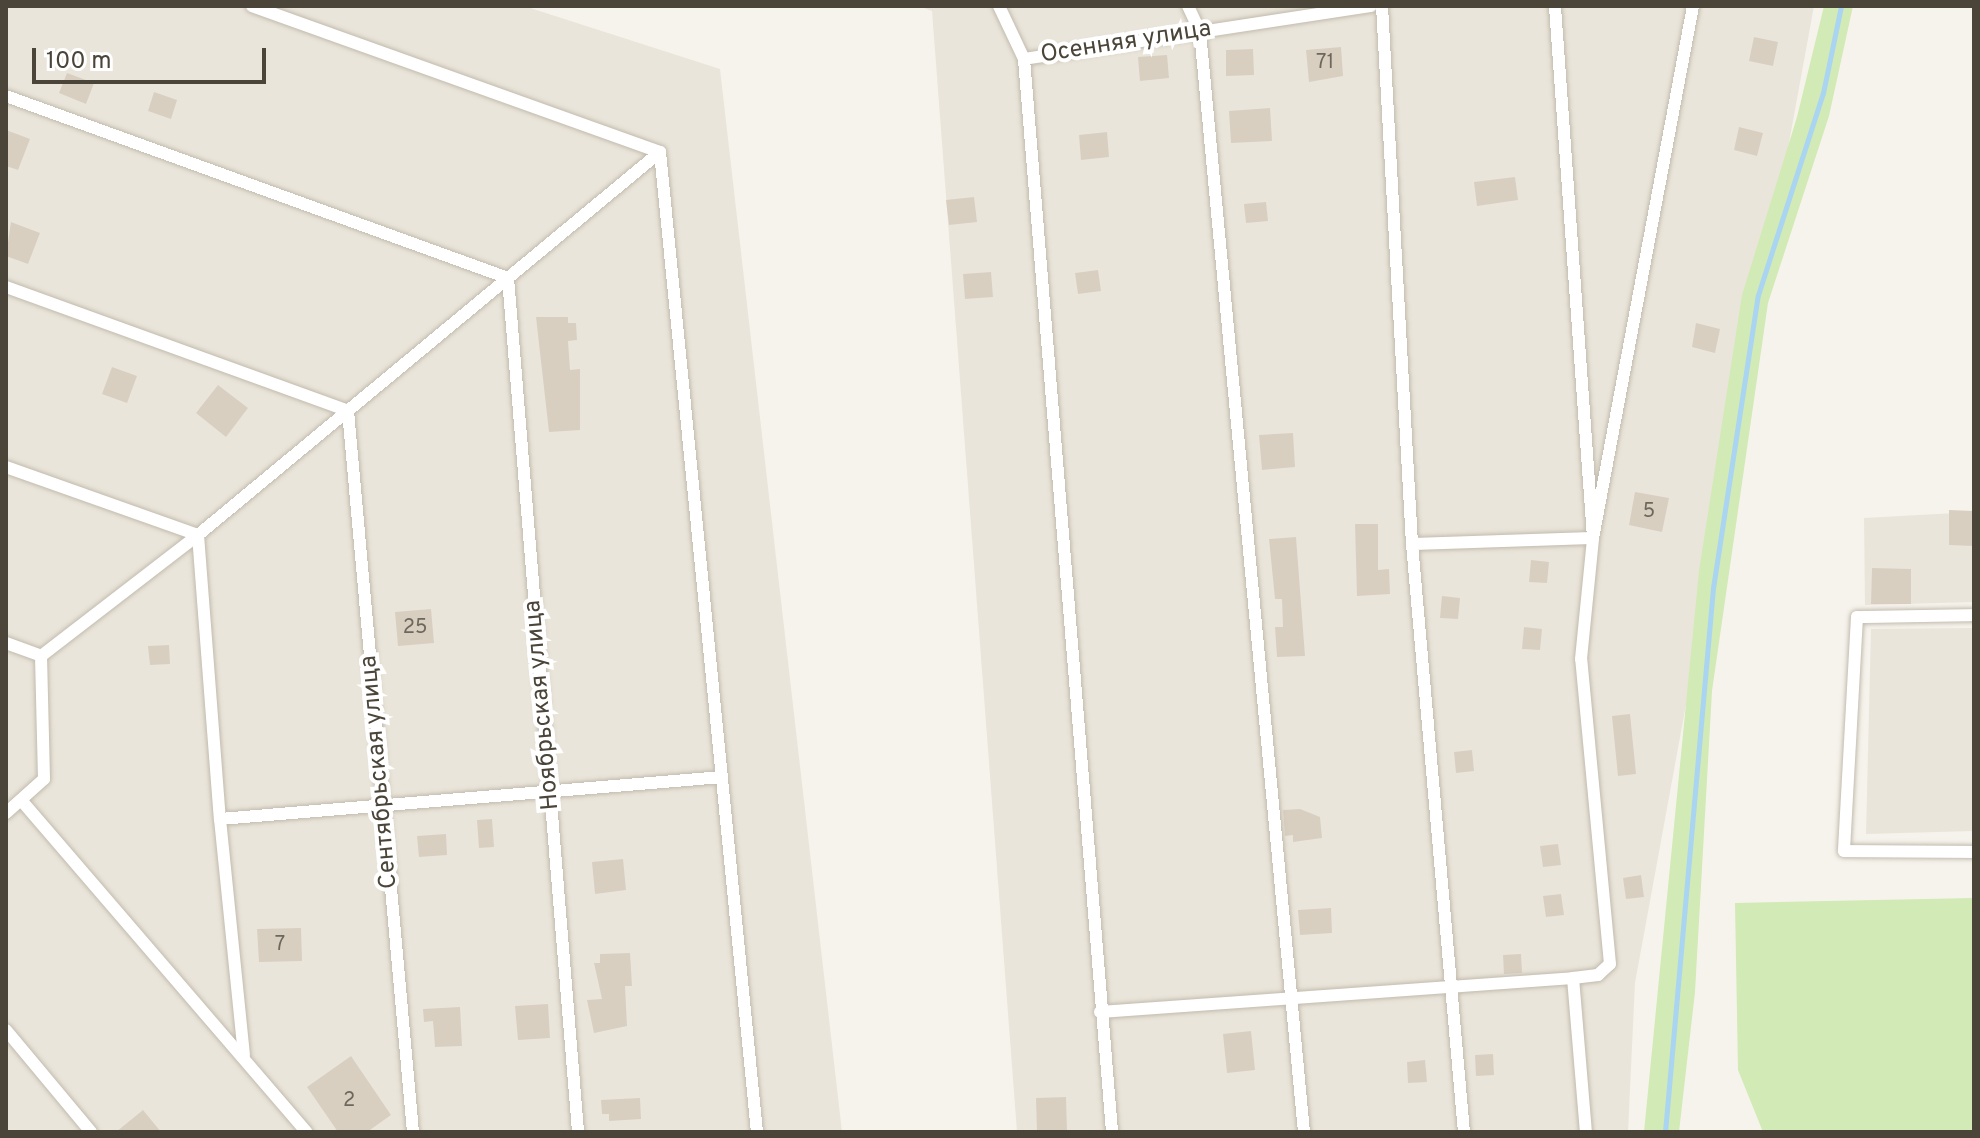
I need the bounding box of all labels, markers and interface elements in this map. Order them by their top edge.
street label: Осенняя улица [1039,15,1213,71]
scale bar [36,32,270,82]
text: 100 m [46,47,112,77]
house number: 71 [1316,51,1334,75]
house number: 5 [1643,500,1655,524]
street label: Ноябрьская улица [519,599,567,811]
house number: 25 [403,616,427,640]
street label: Сентябрьская улица [355,654,405,890]
house number: 7 [275,933,285,957]
house number: 2 [343,1089,355,1113]

